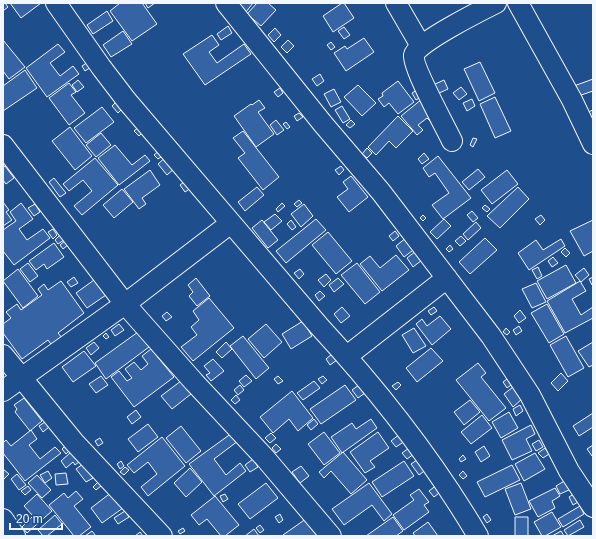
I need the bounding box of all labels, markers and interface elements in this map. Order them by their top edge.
scale bar [10,505,62,531]
text: 20 m [16,512,43,526]

